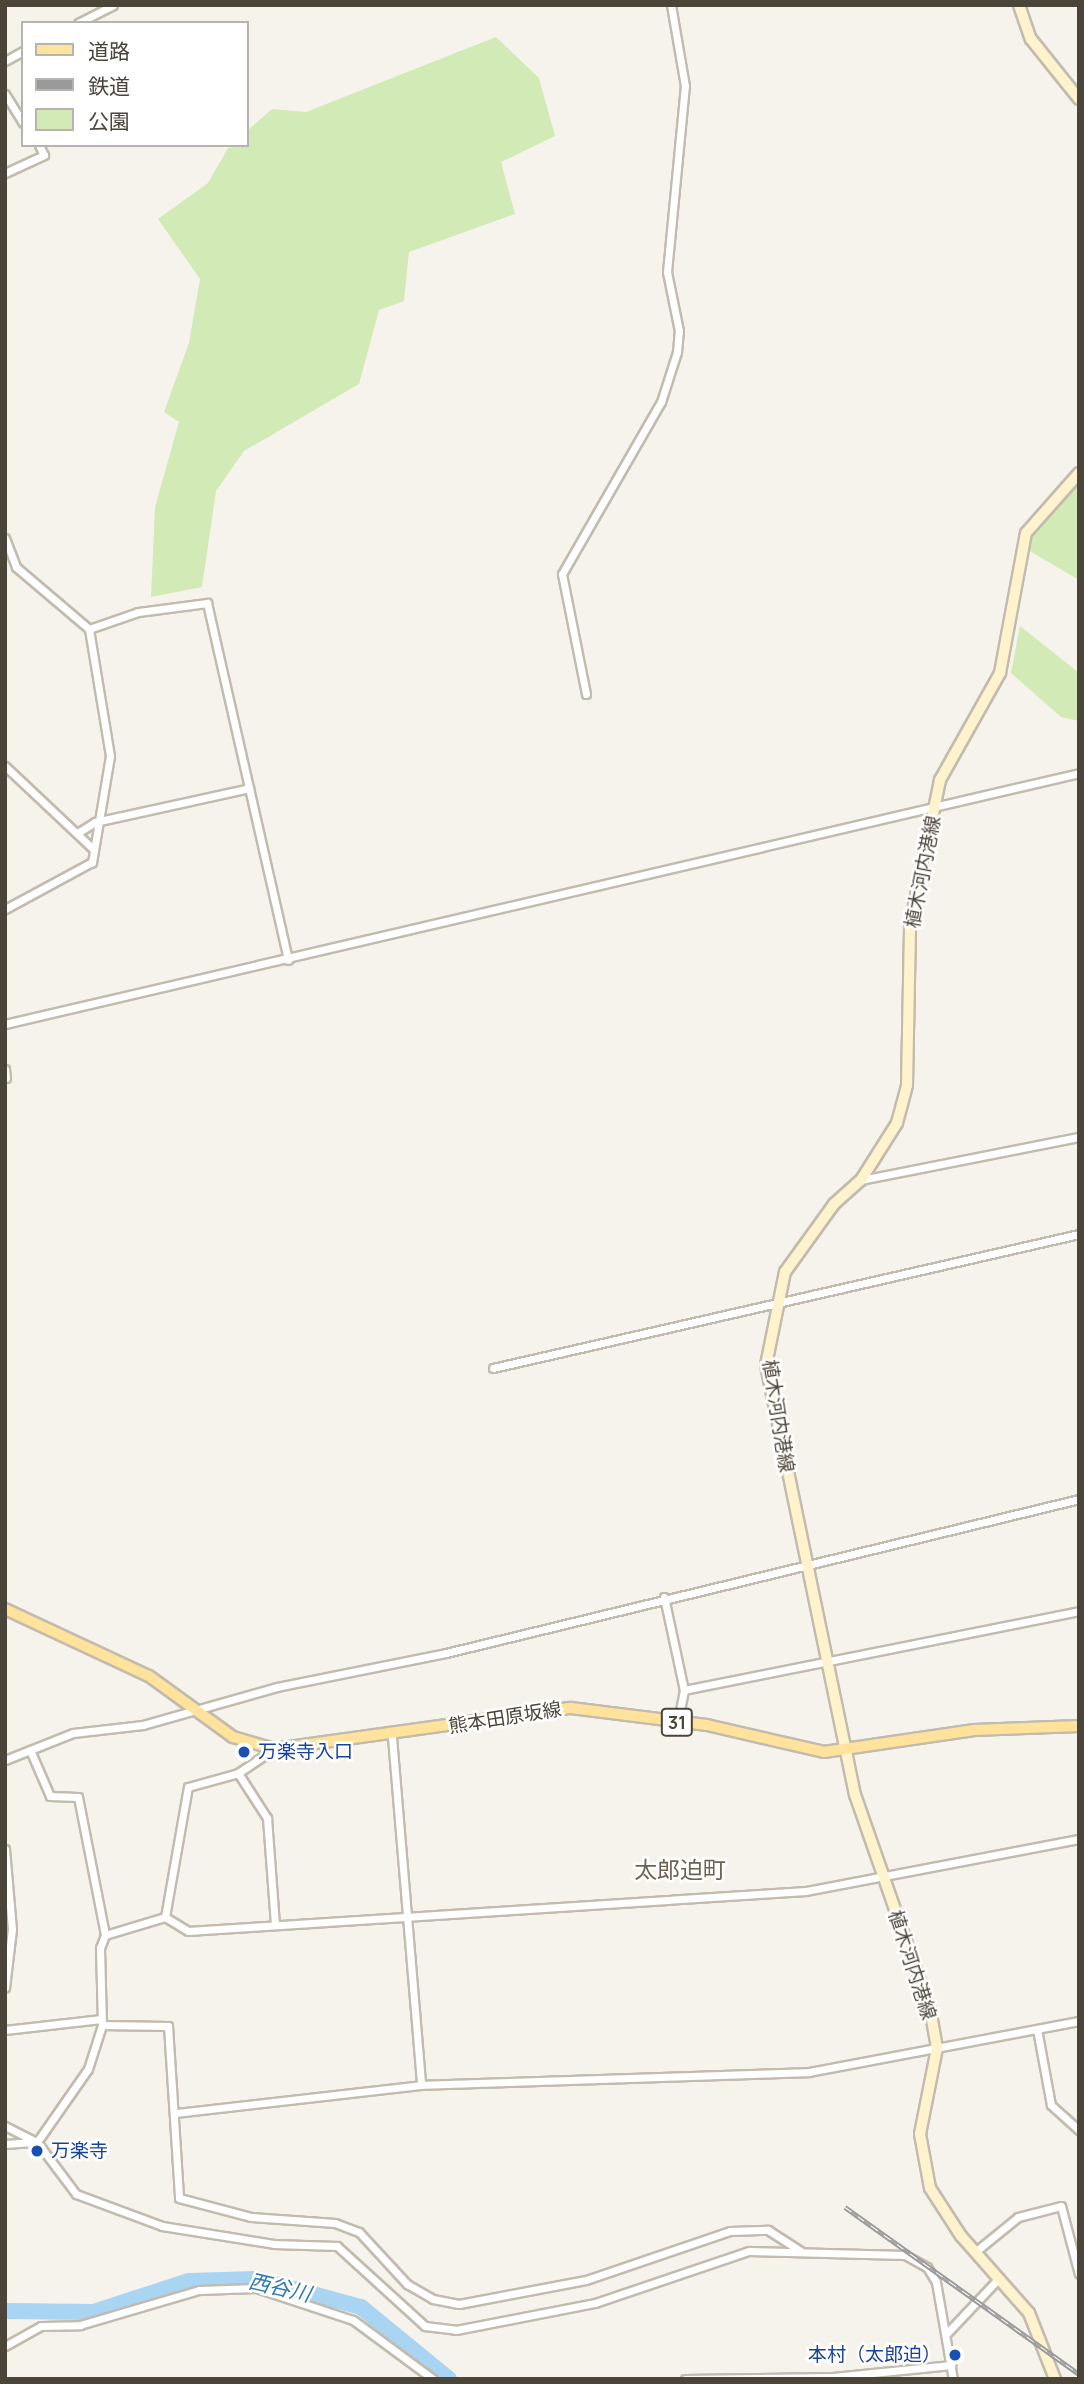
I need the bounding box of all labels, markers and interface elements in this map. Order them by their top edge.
legend [21,21,248,147]
text: 道路 [88,37,130,65]
text: 鉄道 [88,72,130,100]
text: 公園 [88,107,130,135]
street label: 植木河内港線 [901,814,945,930]
street label: 植木河内港線 [758,1358,798,1474]
street label: 熊本田原坂線 [447,1698,563,1738]
road number: 31 [660,1708,694,1736]
place label: 万楽寺入口 [258,1741,353,1763]
marker: 万楽寺入口 [236,1744,252,1760]
district label: 太郎迫町 [634,1855,726,1883]
street label: 植木河内港線 [884,1907,940,2023]
place label: 万楽寺 [51,2140,108,2162]
marker: 万楽寺 [29,2143,45,2159]
water label: 西谷川 [246,2268,314,2306]
place label: 本村（太郎迫） [808,2344,941,2366]
marker: 本村（太郎迫） [947,2347,963,2363]

